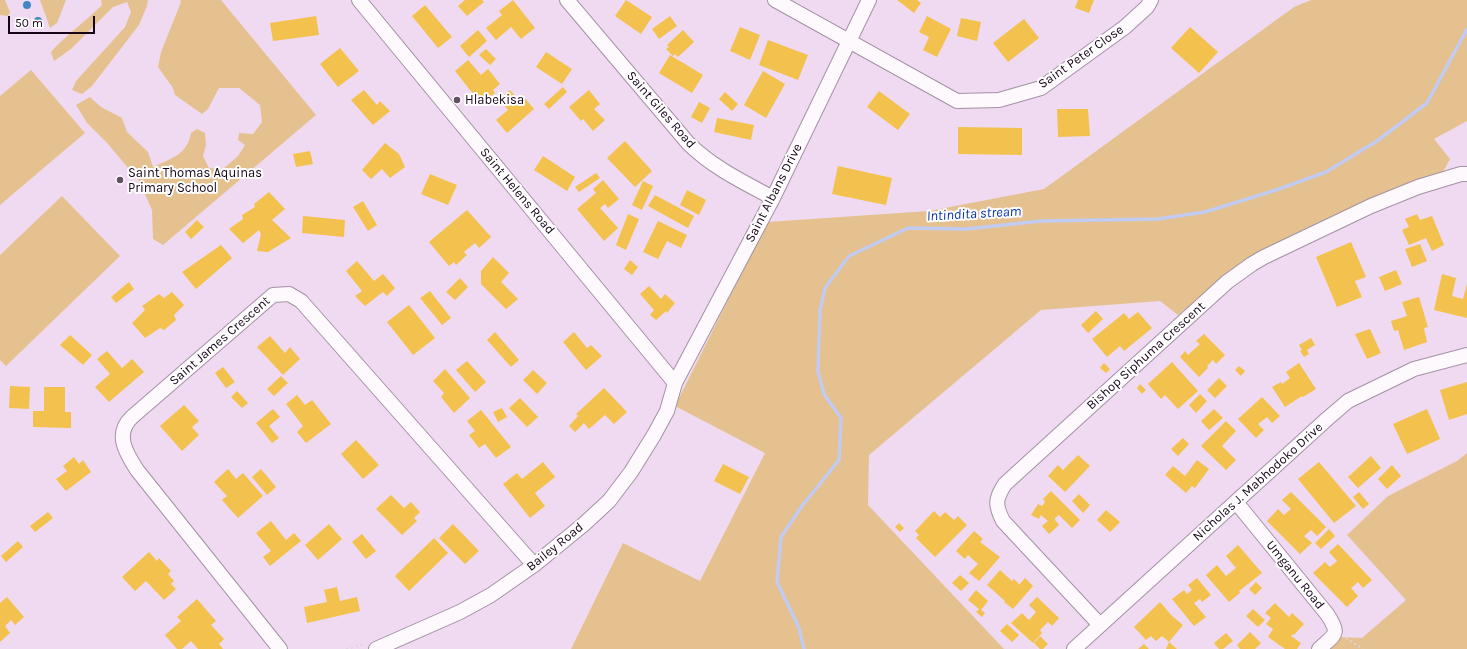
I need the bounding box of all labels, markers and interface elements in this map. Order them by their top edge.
scale bar [10,8,97,34]
text: 50 m [15,16,43,30]
street label: Saint Peter Close [1036,22,1126,92]
street label: Saint Giles Road [623,68,699,152]
place label: Hlabekisa [465,92,524,108]
marker: Hlabekisa [452,95,462,105]
street label: Saint Albans Drive [742,141,806,245]
street label: Saint Helens Road [476,145,558,237]
place label: Saint Thomas Aquinas Primary School [128,165,262,196]
marker: Saint Thomas Aquinas Primary School [115,175,125,185]
water label: Intindita stream [926,203,1022,225]
street label: Saint James Crescent [167,293,273,389]
street label: Bishop Siphuma Crescent [1083,299,1209,413]
street label: Nicholas J. Mabhodoko Drive [1190,420,1326,544]
street label: Bailey Road [523,519,587,575]
street label: Umganu Road [1263,537,1327,613]

